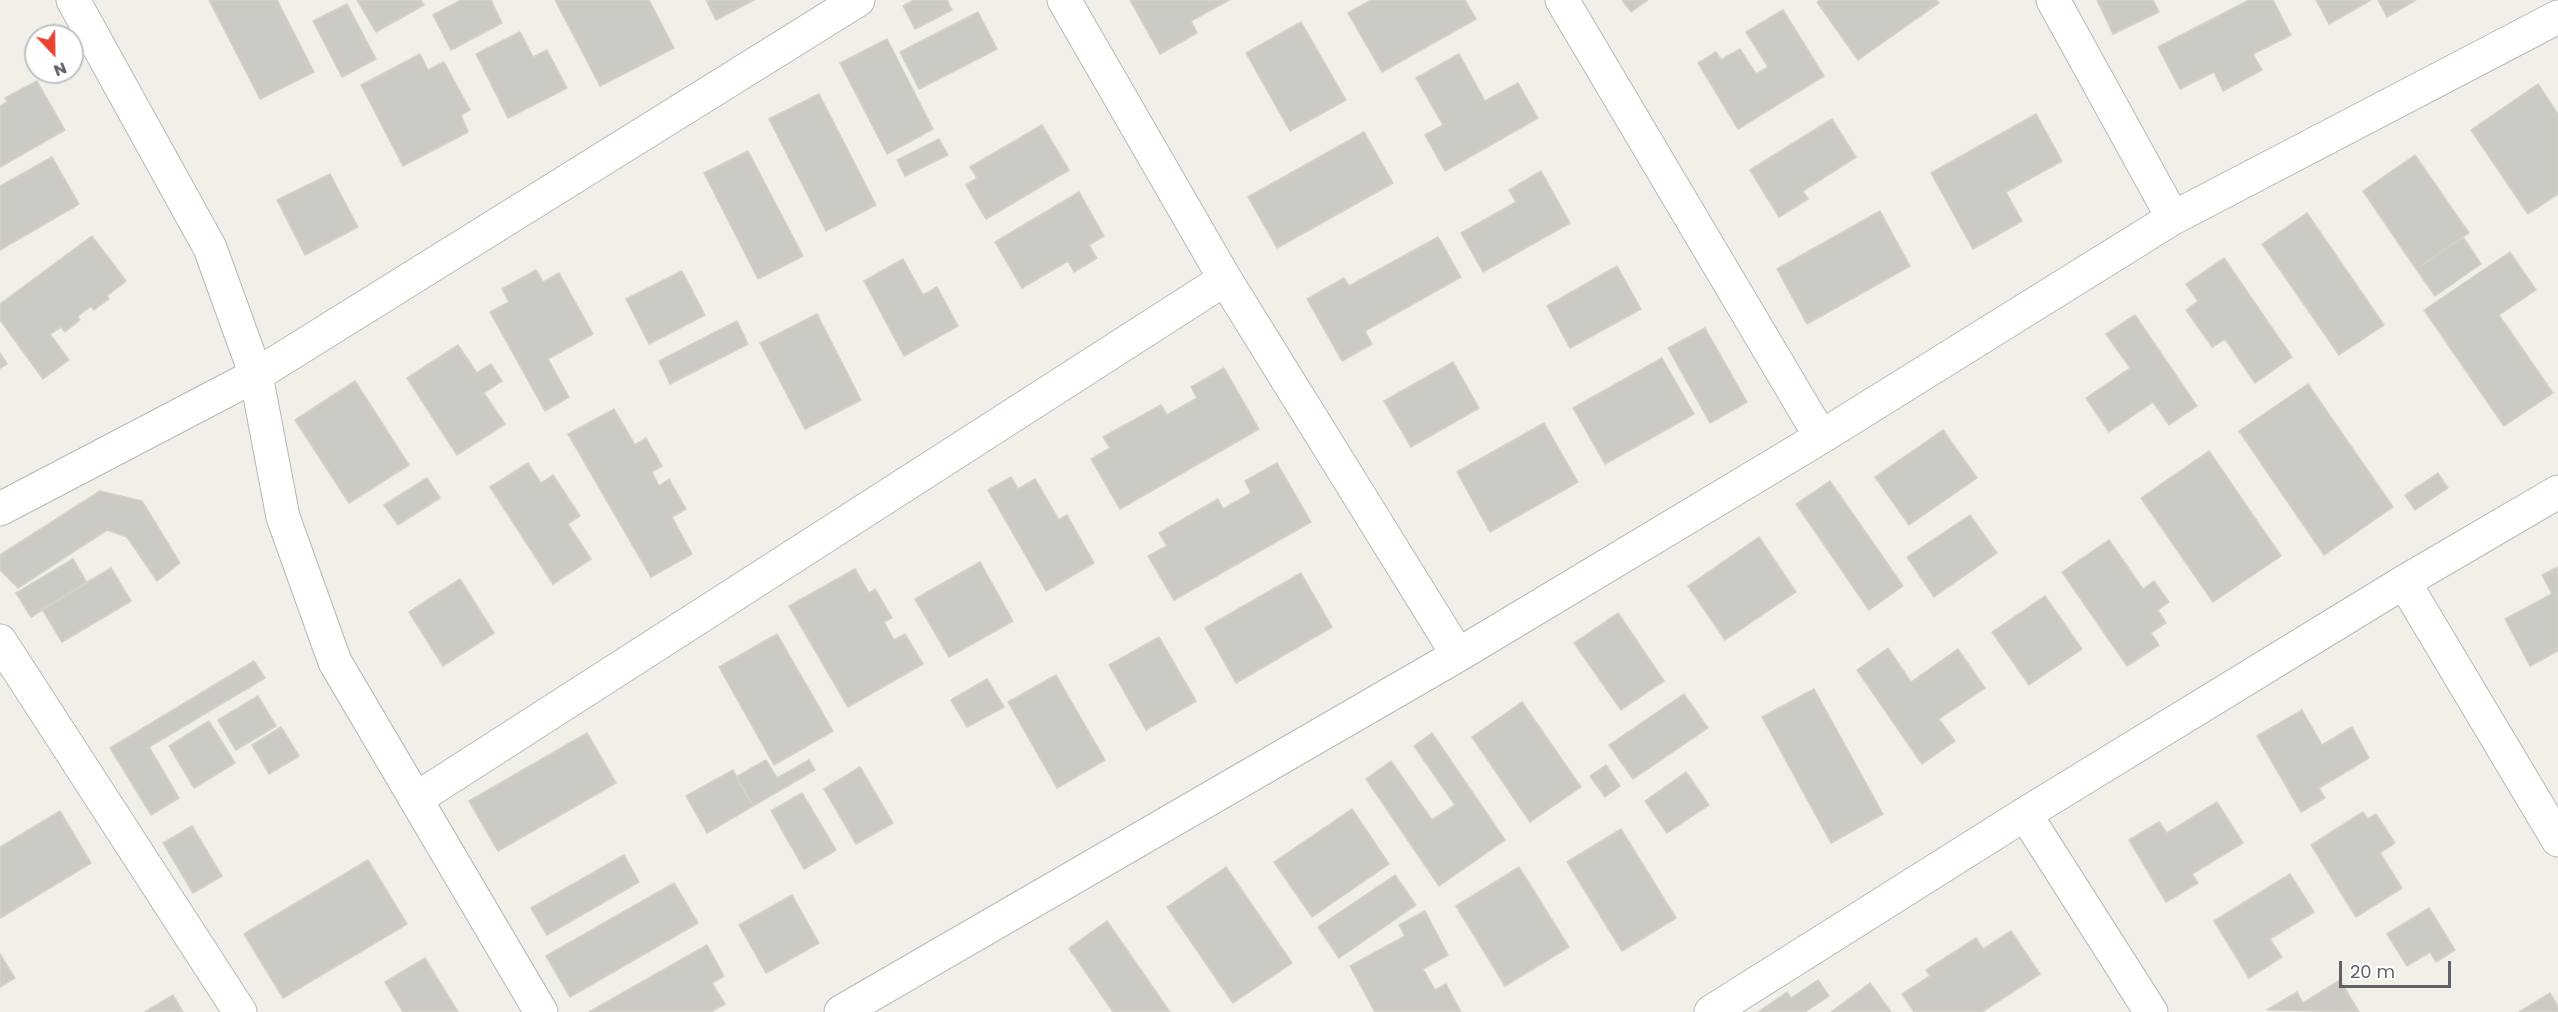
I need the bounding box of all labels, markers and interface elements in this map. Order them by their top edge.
north arrow [24,24,84,84]
text: N [50,56,70,82]
scale bar [2342,949,2454,987]
text: 20 m [2350,959,2395,984]

